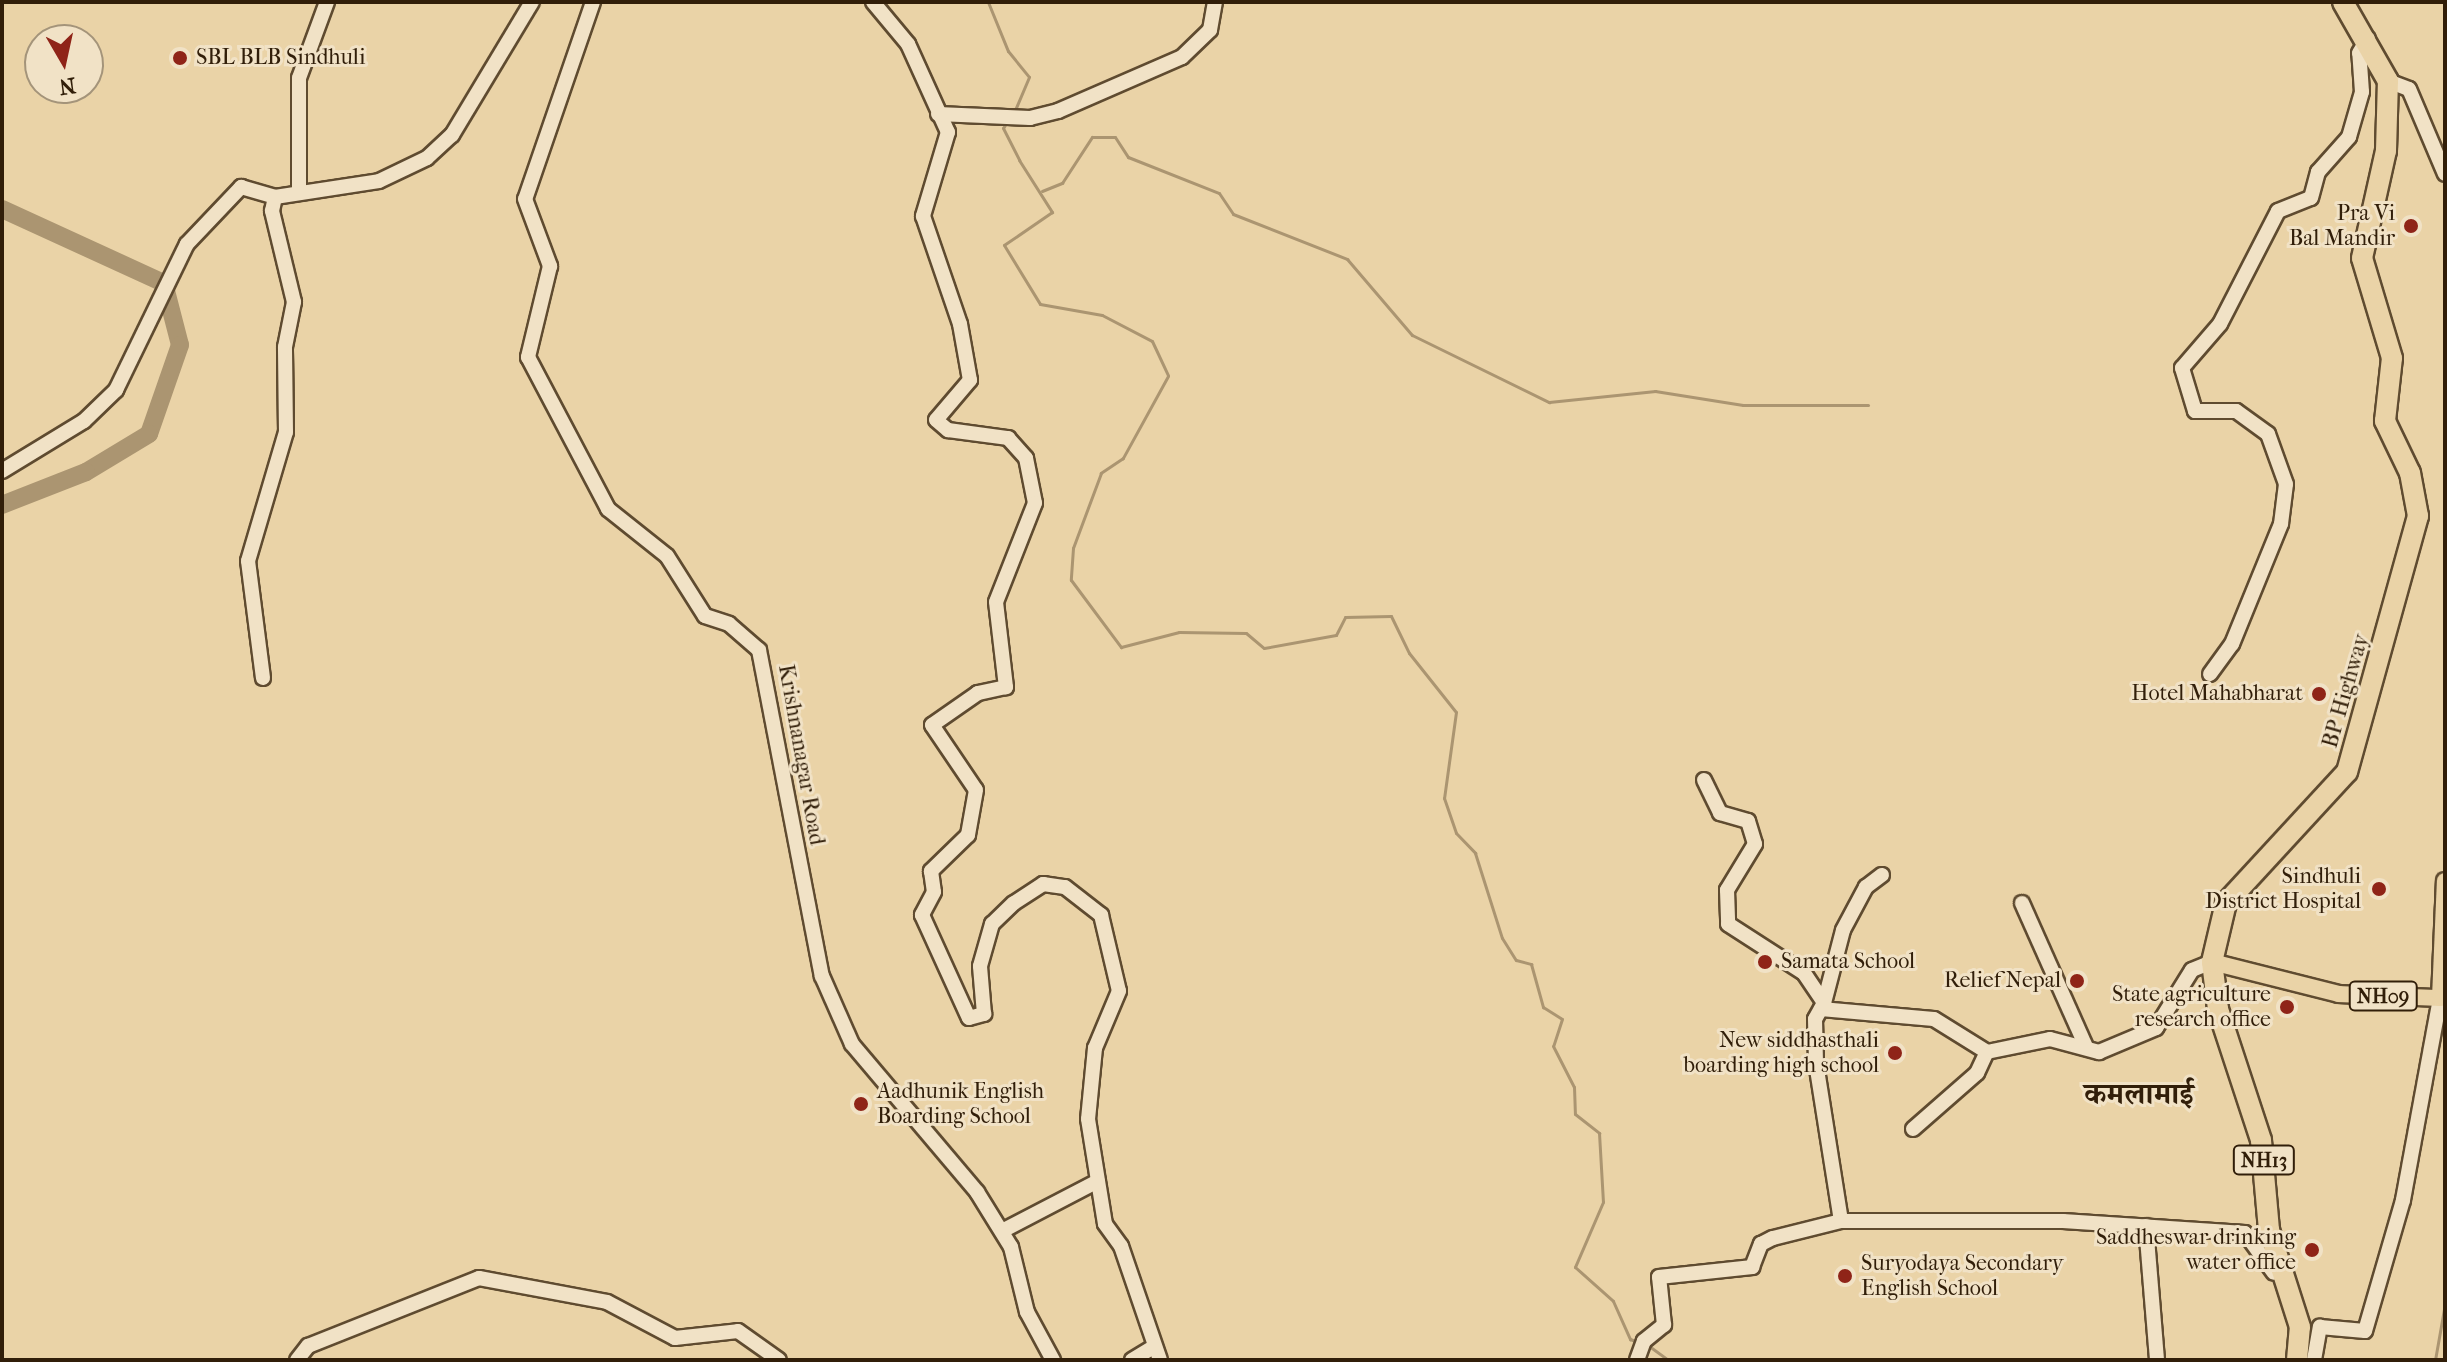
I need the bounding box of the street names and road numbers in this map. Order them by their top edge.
street label: BP Highway [2317,631,2375,751]
street label: Krishnanagar Road [772,663,830,847]
road number: NH09 [2347,980,2419,1012]
road number: NH13 [2232,1144,2296,1176]

